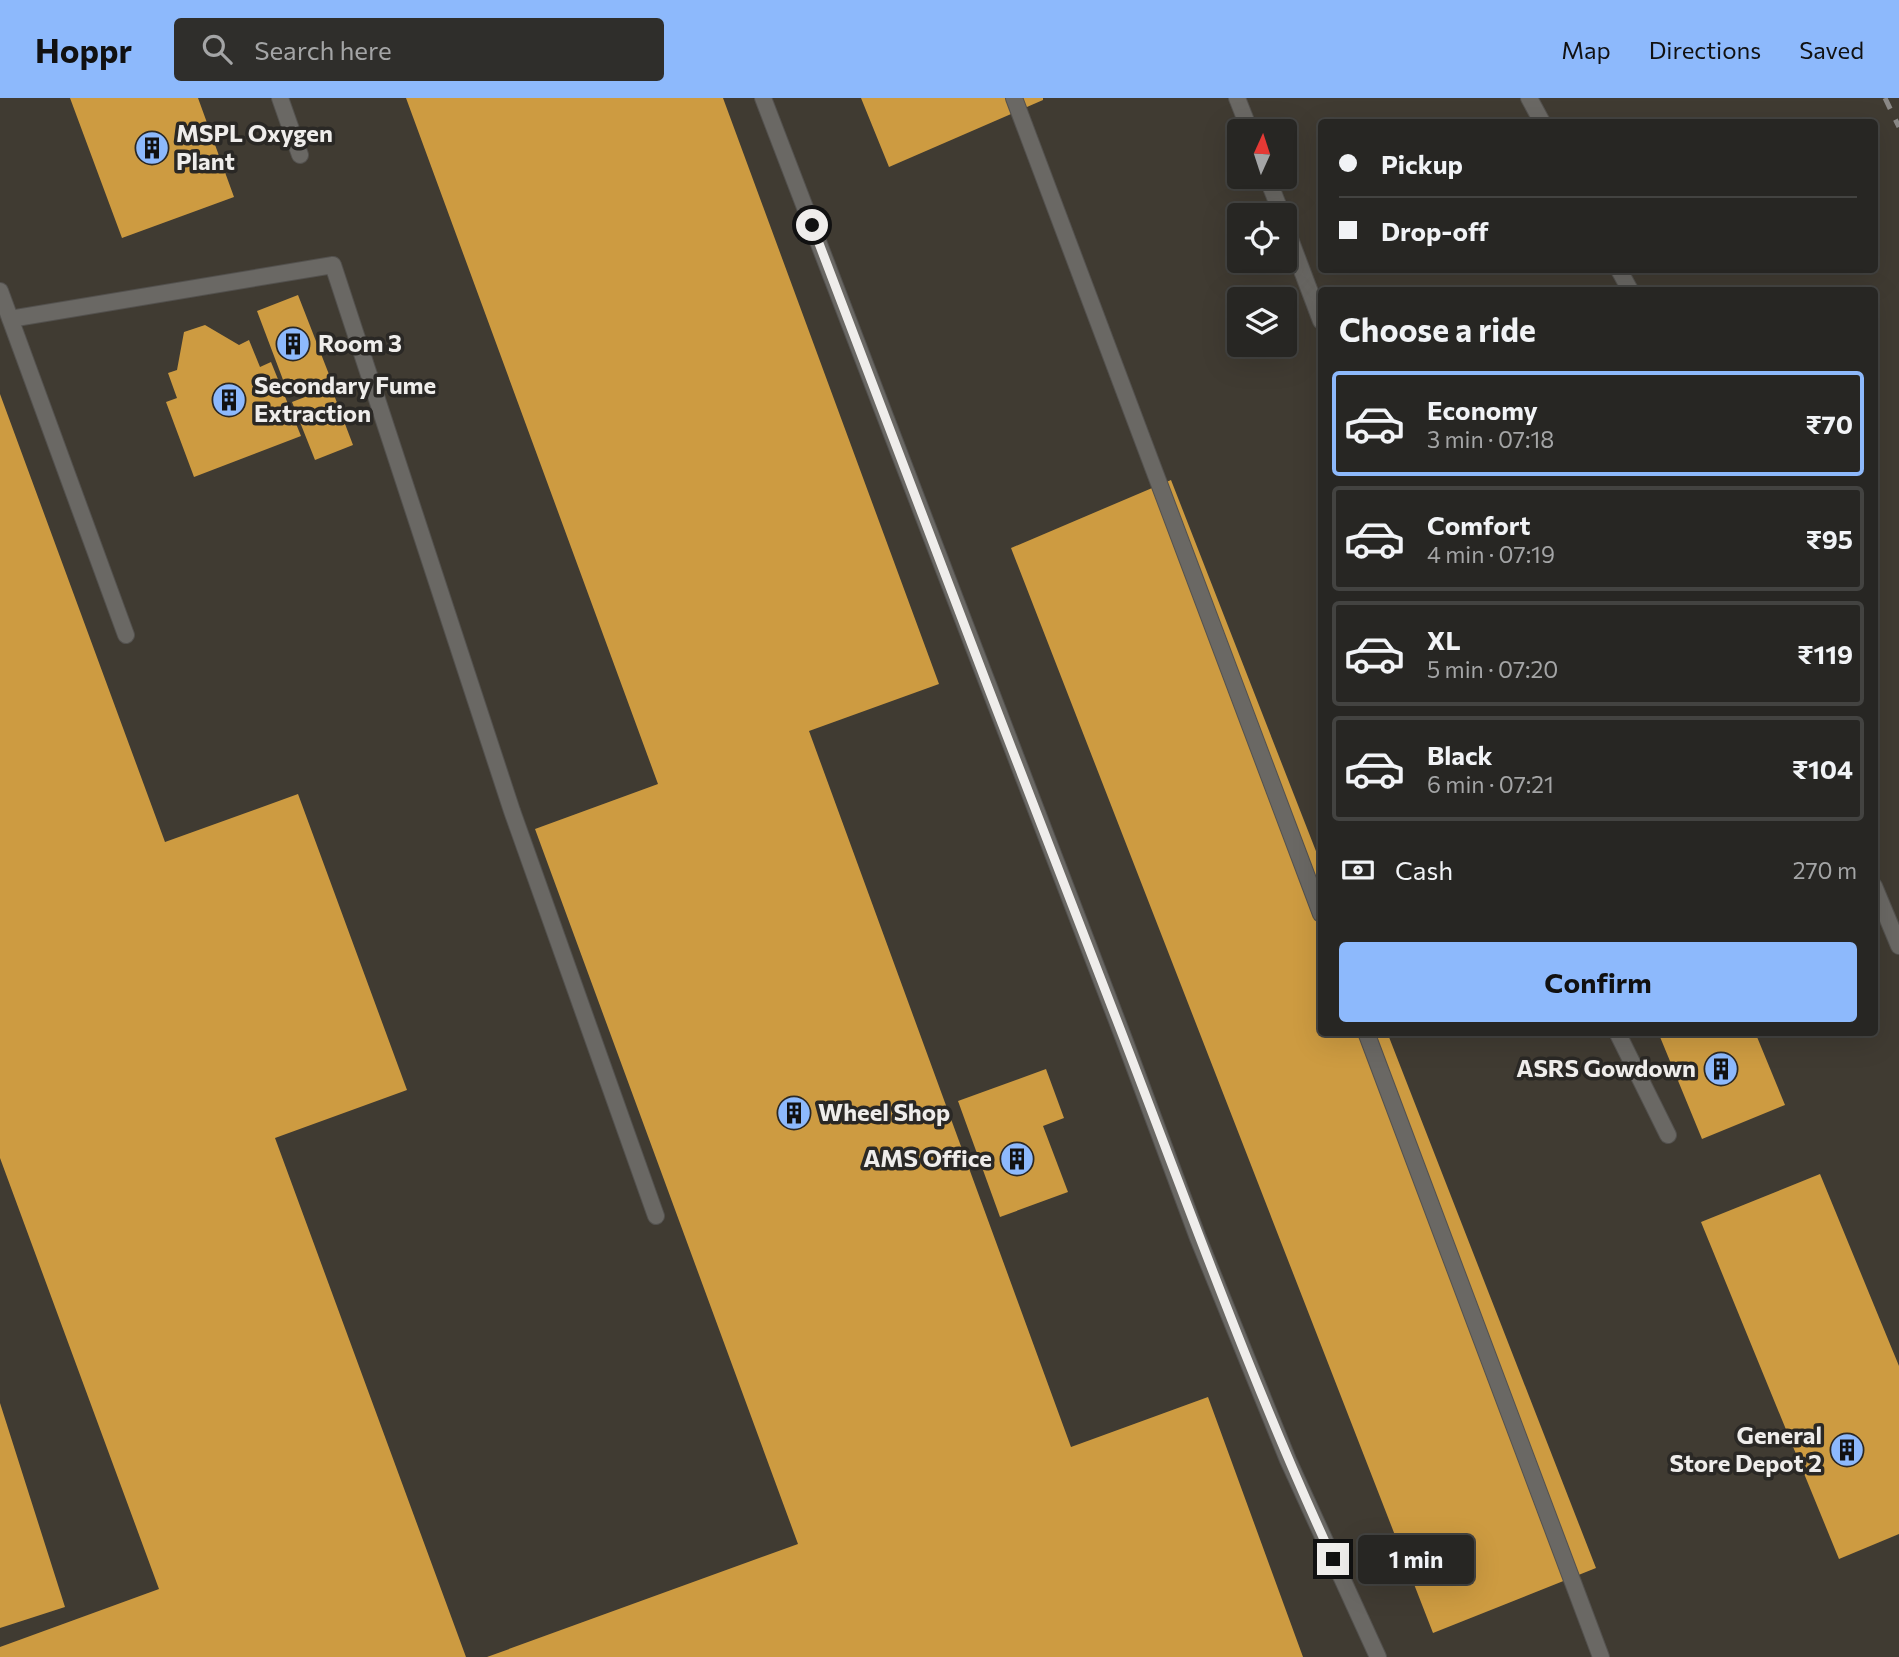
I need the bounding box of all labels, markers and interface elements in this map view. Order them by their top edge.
search box [174,18,664,81]
text: Hoppr [35,29,132,70]
icon: search [198,30,236,68]
text: Search here [254,34,392,65]
text: Map [1561,35,1611,64]
text: Directions [1649,35,1761,64]
text: Saved [1799,35,1864,64]
place label: MSPL Oxygen Plant [176,118,333,175]
north arrow [1227,119,1297,189]
map controls [1227,119,1297,357]
building icon: MSPL Oxygen Plant [133,129,171,167]
text: Pickup [1381,148,1463,179]
button: locate [1227,203,1297,273]
route start [796,209,828,241]
text: Drop-off [1381,215,1488,246]
button: layers [1227,287,1297,357]
text: Choose a ride [1339,309,1536,349]
building icon: Room 3 [274,325,312,363]
place label: Room 3 [318,328,402,357]
place label: Secondary Fume Extraction [254,370,436,427]
building icon: Secondary Fume Extraction [210,381,248,419]
icon: car [1343,392,1406,455]
text: Economy [1427,394,1538,425]
text: ₹70 [1806,408,1853,439]
text: 3 min · 07:18 [1427,425,1554,453]
icon: car [1343,507,1406,570]
text: Comfort [1427,509,1530,540]
text: ₹95 [1806,523,1853,554]
text: 4 min · 07:19 [1427,540,1555,568]
icon: car [1343,622,1406,685]
text: XL [1427,624,1461,655]
text: ₹119 [1797,638,1853,669]
text: 5 min · 07:20 [1427,655,1558,683]
icon: car [1343,737,1406,800]
text: Black [1427,739,1493,770]
text: ₹104 [1792,753,1853,784]
text: 6 min · 07:21 [1427,770,1554,798]
icon: cash [1339,851,1377,889]
text: Cash [1395,854,1453,885]
text: 270 m [1793,856,1857,884]
button: Confirm [1339,942,1857,1022]
building icon: ASRS Gowdown [1702,1050,1740,1088]
place label: ASRS Gowdown [1516,1053,1696,1082]
building icon: Wheel Shop [775,1094,813,1132]
place label: Wheel Shop [818,1097,950,1126]
building icon: AMS Office [998,1140,1036,1178]
place label: AMS Office [863,1143,992,1172]
place label: General Store Depot 2 [1670,1420,1822,1477]
building icon: General Store Depot 2 [1828,1431,1866,1469]
callout: 1 min [1358,1534,1473,1584]
route end [1317,1543,1349,1575]
text: 1 min [1389,1545,1443,1573]

